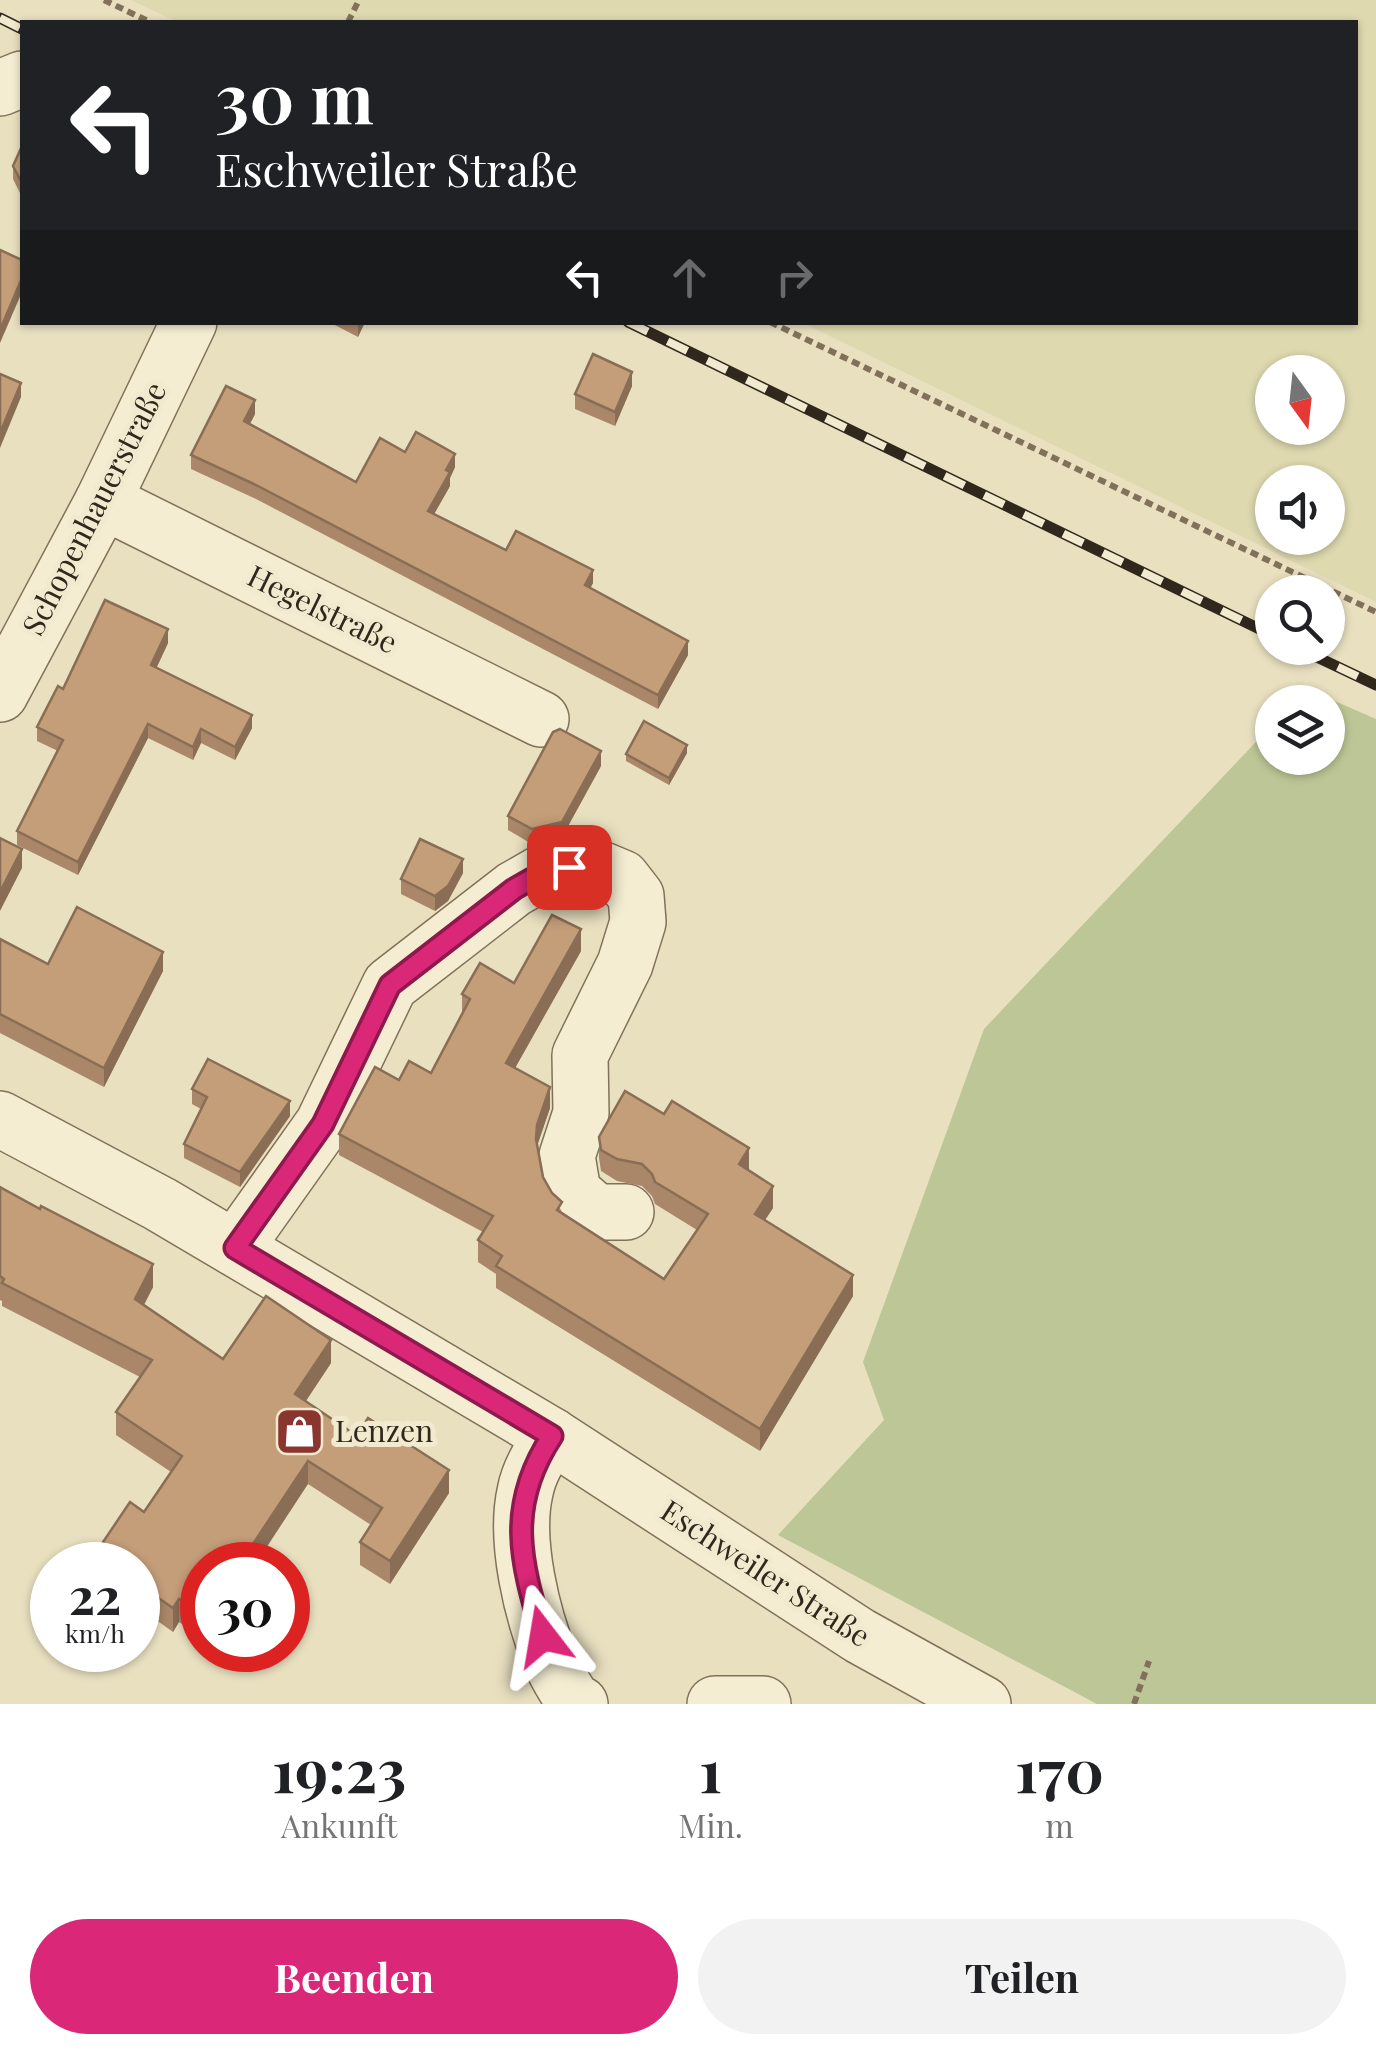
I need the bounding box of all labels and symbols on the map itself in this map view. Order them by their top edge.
north arrow [1255,355,1345,445]
street label: Schopenhauerstraße [12,375,174,641]
street label: Hegelstraße [241,555,404,662]
pin [527,825,612,910]
shop icon: Lenzen [274,1406,326,1458]
place label: Lenzen [335,1410,433,1450]
street label: Eschweiler Straße [654,1490,878,1655]
speed limit sign: 30 [180,1542,310,1672]
position arrow [491,1584,595,1688]

